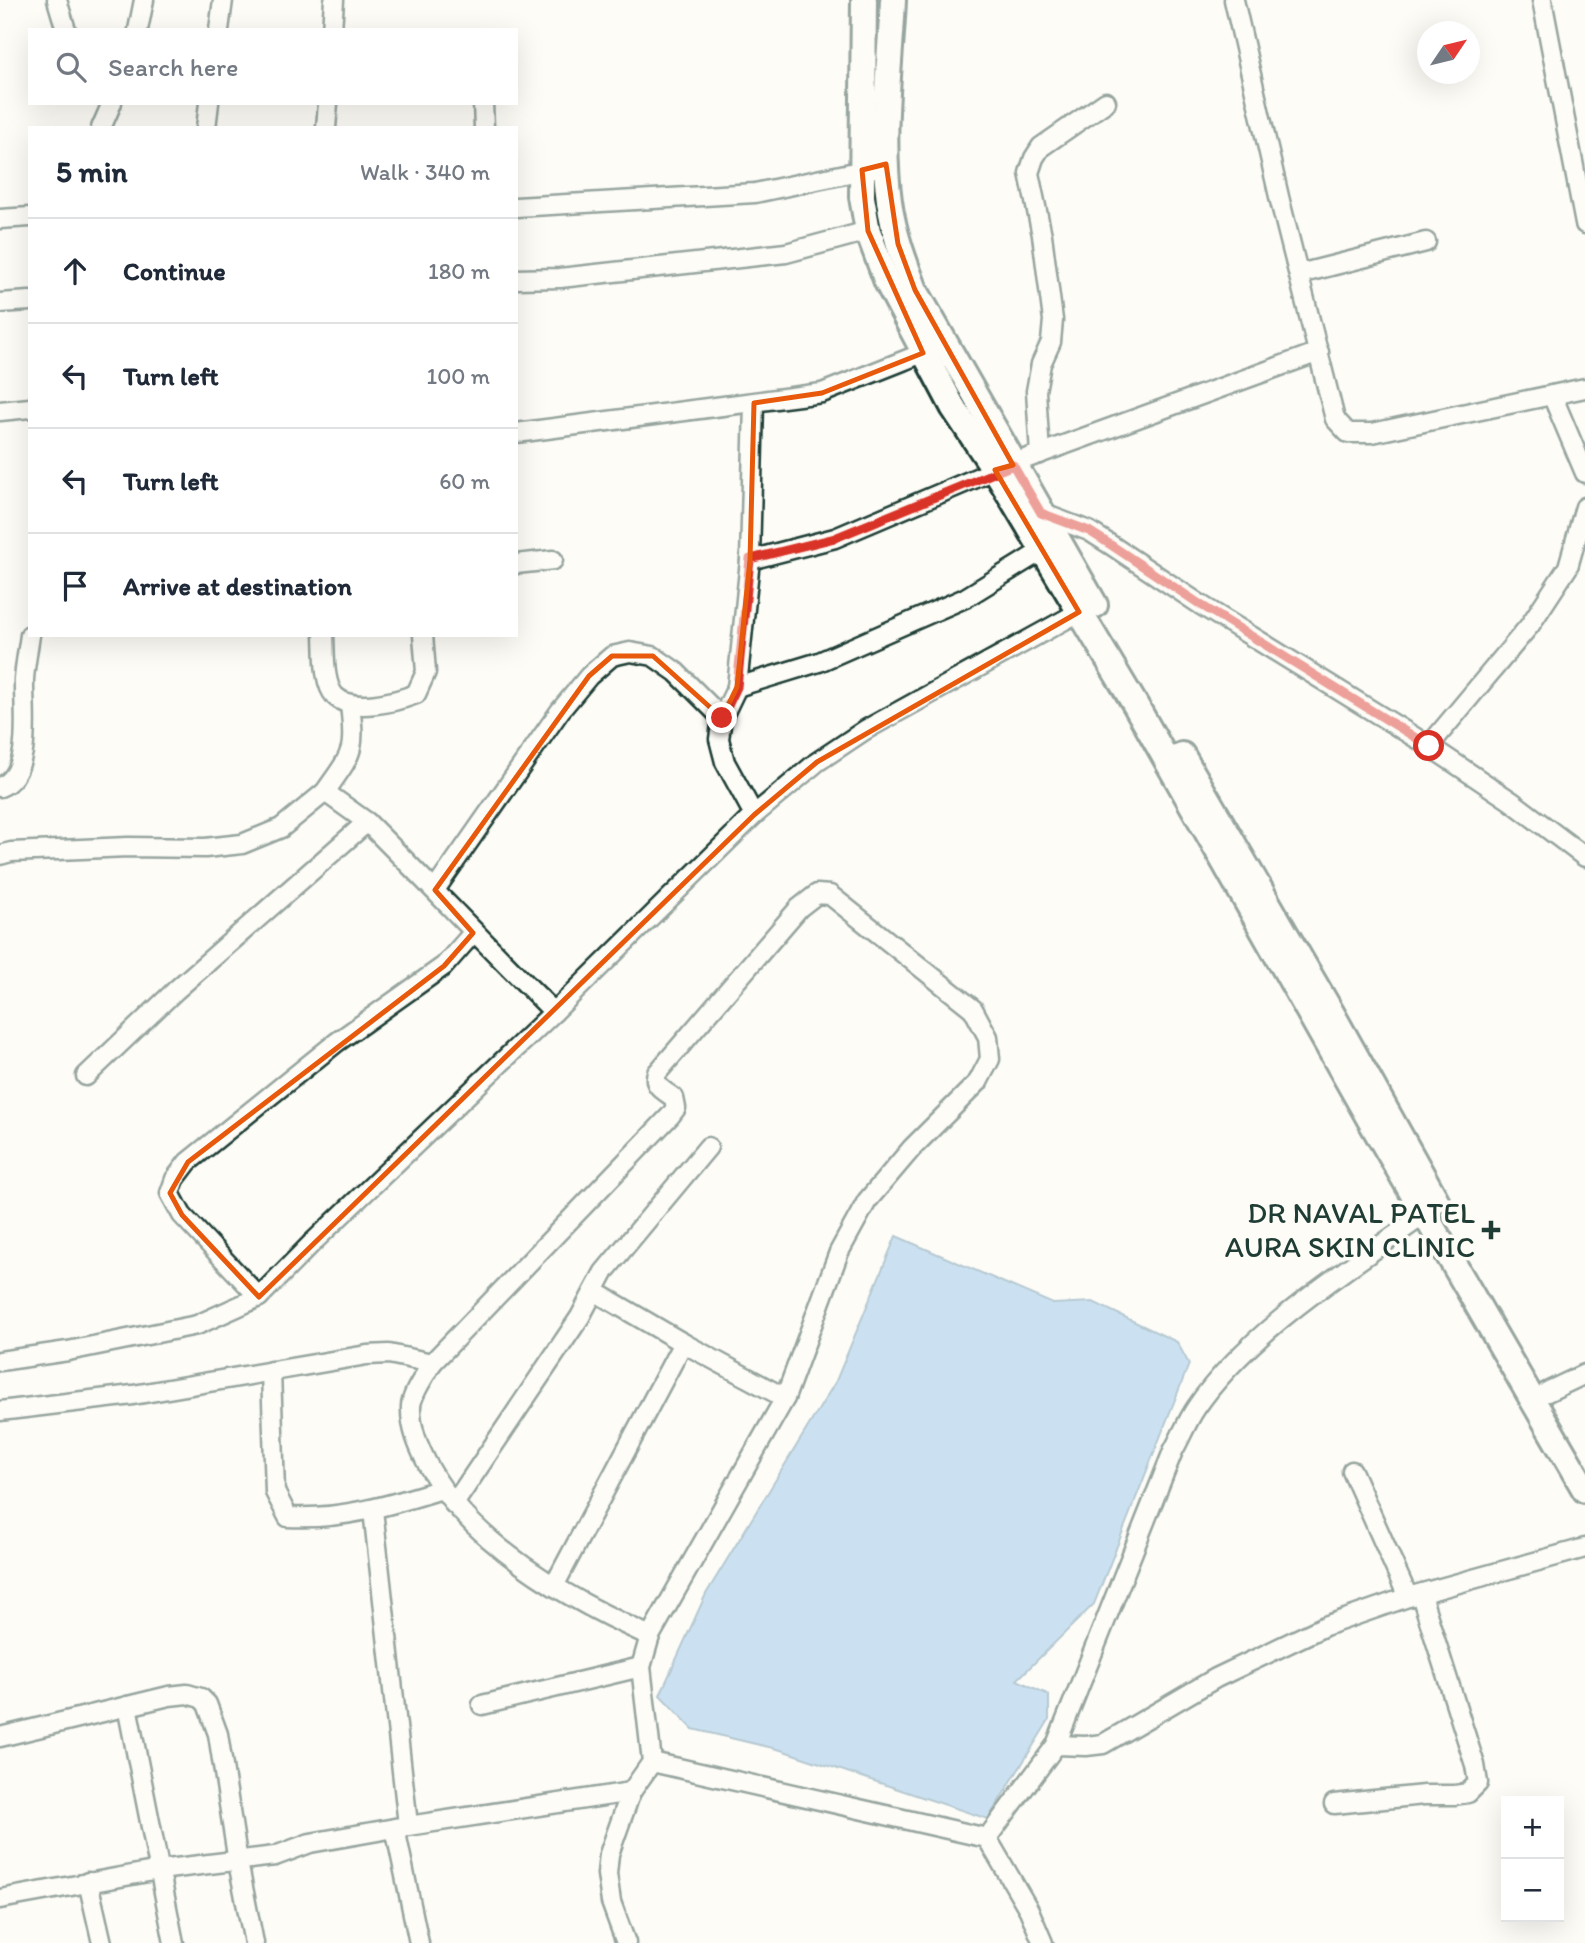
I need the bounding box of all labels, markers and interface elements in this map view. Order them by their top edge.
north arrow [1417,21,1480,84]
search box [28,28,518,105]
icon: search [52,48,90,86]
text: Search here [108,51,238,83]
text: 5 min [56,153,127,190]
text: Walk · 340 m [360,158,490,186]
icon: ahead [56,252,94,290]
text: Continue [123,255,226,287]
text: 180 m [428,257,490,285]
icon: left [56,357,94,395]
text: Turn left [123,360,219,392]
text: 100 m [426,362,490,390]
icon: left [56,462,94,500]
text: Turn left [123,465,219,497]
text: 60 m [439,467,490,495]
icon: arrive [56,567,94,605]
text: Arrive at destination [123,570,352,602]
route end [706,702,737,733]
route start [1413,730,1444,761]
place label: DR NAVAL PATEL AURA SKIN CLINIC [1225,1194,1475,1265]
marker: DR NAVAL PATEL AURA SKIN CLINIC [1481,1220,1501,1240]
map controls [1501,1796,1564,1922]
button: + [1501,1796,1564,1859]
button: − [1501,1859,1564,1922]

